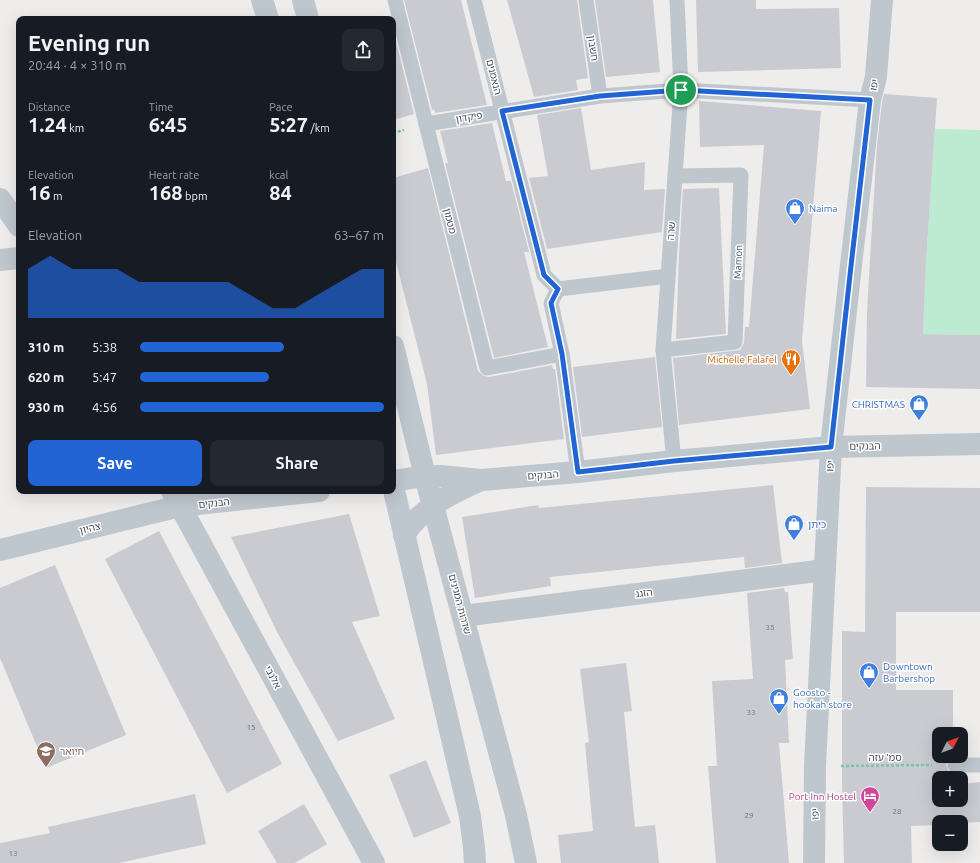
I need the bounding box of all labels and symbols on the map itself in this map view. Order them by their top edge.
street label: חשבון [586,35,600,61]
street label: הנאמנים [484,58,504,96]
pin [664,73,698,107]
street label: יפו [867,78,881,92]
street label: פיקדון [455,109,483,125]
shop icon: Naima [784,197,806,225]
place label: Naima [809,203,837,214]
street label: מטמון [442,207,459,235]
street label: שרה [665,221,677,241]
street label: Mamon [732,245,744,279]
restaurant icon: Michelle Falafel [780,348,802,376]
place label: Michelle Falafel [707,354,777,365]
shop icon: CHRISTMAS [908,393,930,421]
place label: CHRISTMAS [852,399,905,410]
street label: הבנקים [849,440,881,452]
street label: יפו [824,460,836,472]
street label: הבנקים [527,468,559,482]
street label: הבנקים [198,496,230,510]
shop icon: כיתן [783,513,805,541]
place label: כיתן [808,519,826,530]
street label: צהיון [78,520,102,536]
street label: שדרות המגינים [447,573,473,635]
street label: הזגג [635,587,653,599]
house number: 35 [765,623,775,632]
shop icon: Downtown Barbershop [858,661,880,689]
place label: Downtown Barbershop [883,661,935,684]
street label: אלנבי [263,664,283,690]
shop icon: Goosto - hookah store [768,687,790,715]
place label: Goosto - hookah store [793,687,852,710]
house number: 33 [746,708,756,717]
house number: 15 [246,723,256,732]
north arrow [932,727,968,763]
school or university icon: חיואר [35,740,57,768]
place label: חיואר [60,746,84,757]
street label: סמ' עזה [868,752,902,763]
hotel icon: Port Inn Hostel [859,785,881,813]
place label: Port Inn Hostel [789,791,856,802]
house number: 28 [892,807,902,816]
street label: יפו [809,808,821,820]
house number: 29 [744,811,754,820]
house number: 13 [8,849,18,858]

